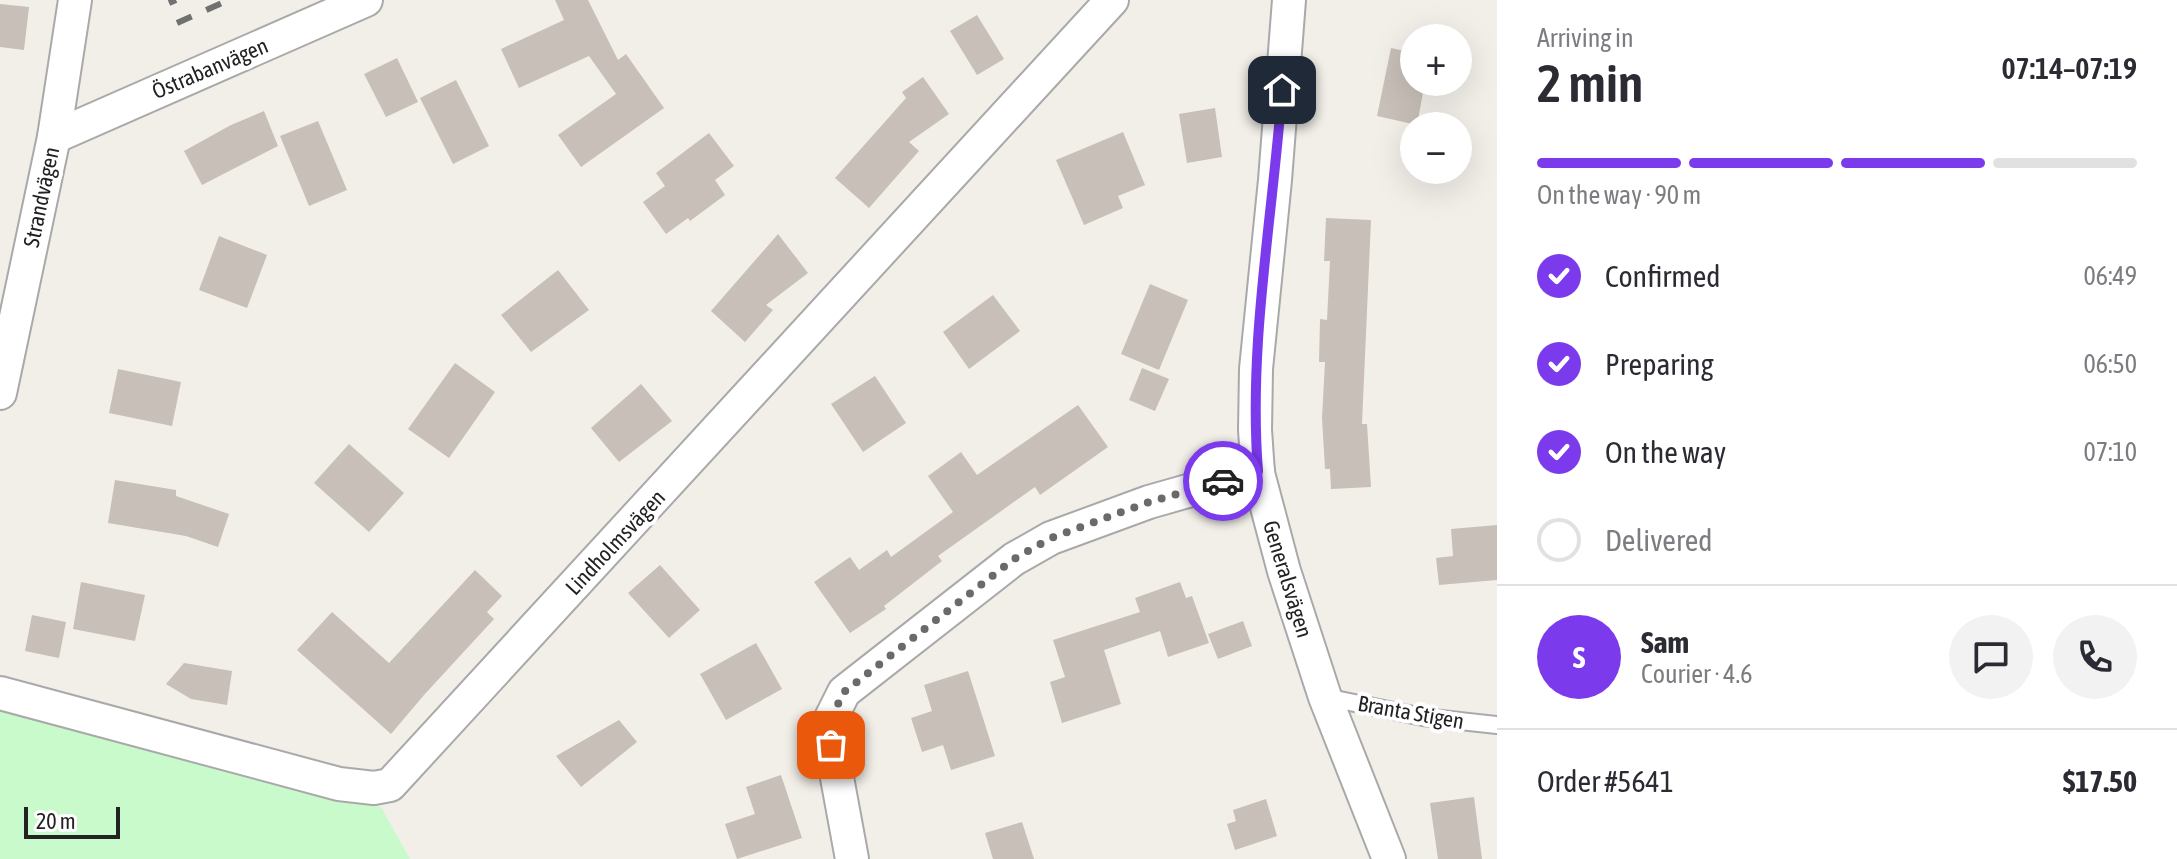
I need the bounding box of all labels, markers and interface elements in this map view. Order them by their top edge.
text: Arriving in [1537,23,1634,53]
map controls [1400,24,1472,184]
button: + [1400,24,1472,96]
street label: Östrabanvägen [148,32,272,104]
text: 07:14–07:19 [2002,51,2137,85]
text: 2 min [1537,53,1643,113]
pin [1248,56,1316,124]
icon: home [1260,68,1304,112]
button: − [1400,112,1472,184]
street label: Strandvägen [18,145,64,249]
text: On the way · 90 m [1537,180,1701,210]
icon: check [1537,254,1581,298]
text: Confirmed [1605,259,1720,293]
text: 06:49 [2083,261,2137,291]
icon: check [1537,342,1581,386]
text: Preparing [1605,347,1714,381]
text: 06:50 [2083,349,2137,379]
icon: check [1537,430,1581,474]
text: On the way [1605,435,1726,469]
text: 07:10 [2083,437,2137,467]
courier [1183,441,1263,521]
icon: car [1201,459,1245,503]
street label: Lindholmsvägen [560,484,670,600]
street label: Generalsvägen [1258,517,1318,641]
text: Delivered [1605,523,1713,557]
button: chat [1949,615,2033,699]
button: phone [2053,615,2137,699]
text: Sam [1641,625,1689,659]
text: S [1573,640,1585,674]
text: Courier · 4.6 [1641,659,1752,689]
street label: Branta Stigen [1356,690,1466,734]
pin [797,711,865,779]
icon: bag [809,723,853,767]
text: Order #5641 [1537,764,1674,798]
text: $17.50 [2063,764,2137,798]
scale bar [24,803,120,839]
text: 20 m [36,808,76,834]

